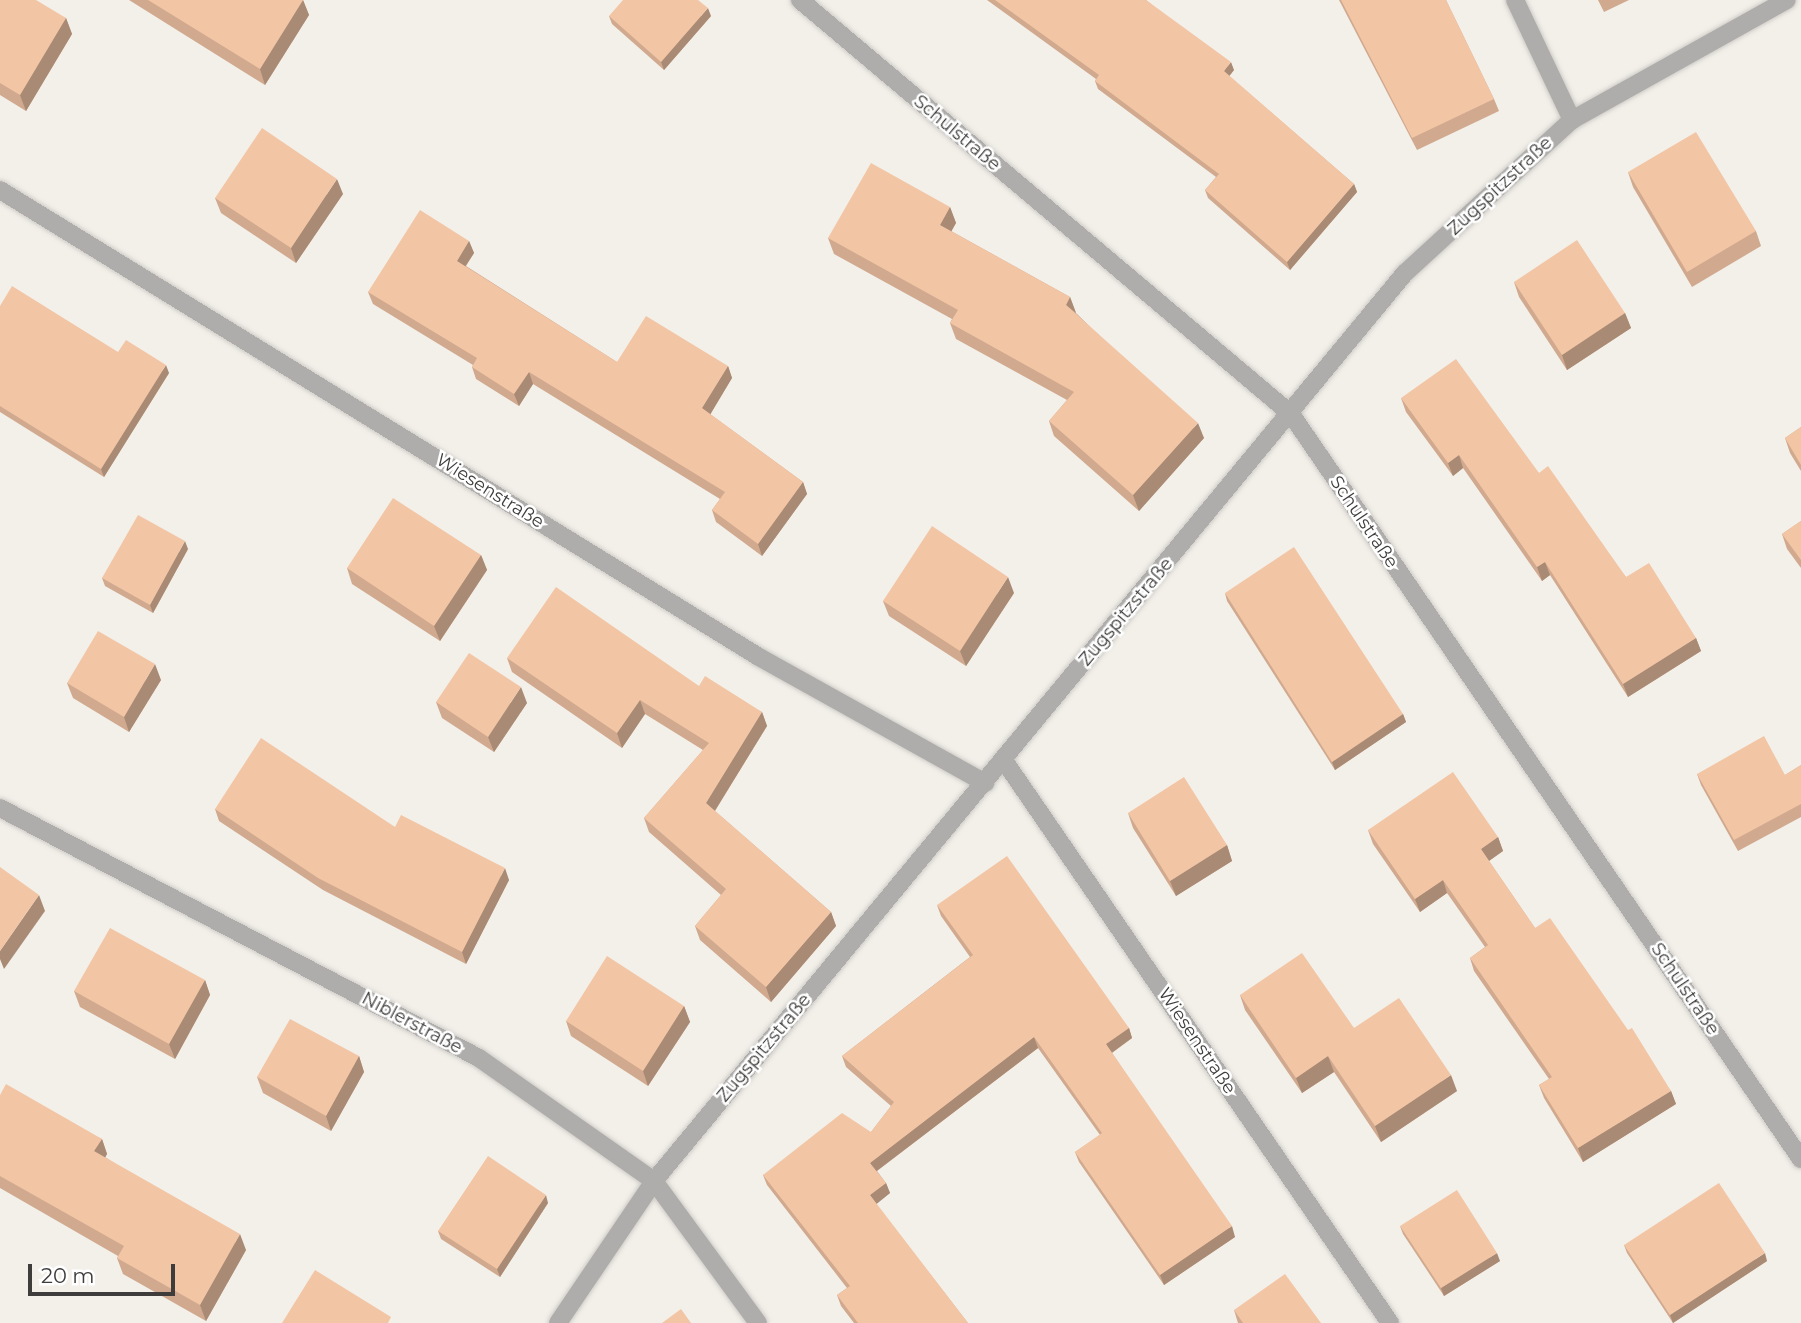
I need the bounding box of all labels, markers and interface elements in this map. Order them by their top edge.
street label: Schulstraße [909,91,1005,175]
street label: Zugspitzstraße [1444,132,1556,240]
street label: Wiesenstraße [432,449,548,533]
street label: Schulstraße [1325,472,1403,572]
street label: Zugspitzstraße [1075,554,1177,670]
street label: Schulstraße [1646,939,1724,1039]
street label: Wiesenstraße [1154,984,1240,1098]
street label: Niblerstraße [358,987,466,1059]
street label: Zugspitzstraße [713,990,815,1106]
scale bar [32,1250,178,1294]
text: 20 m [41,1263,95,1288]

